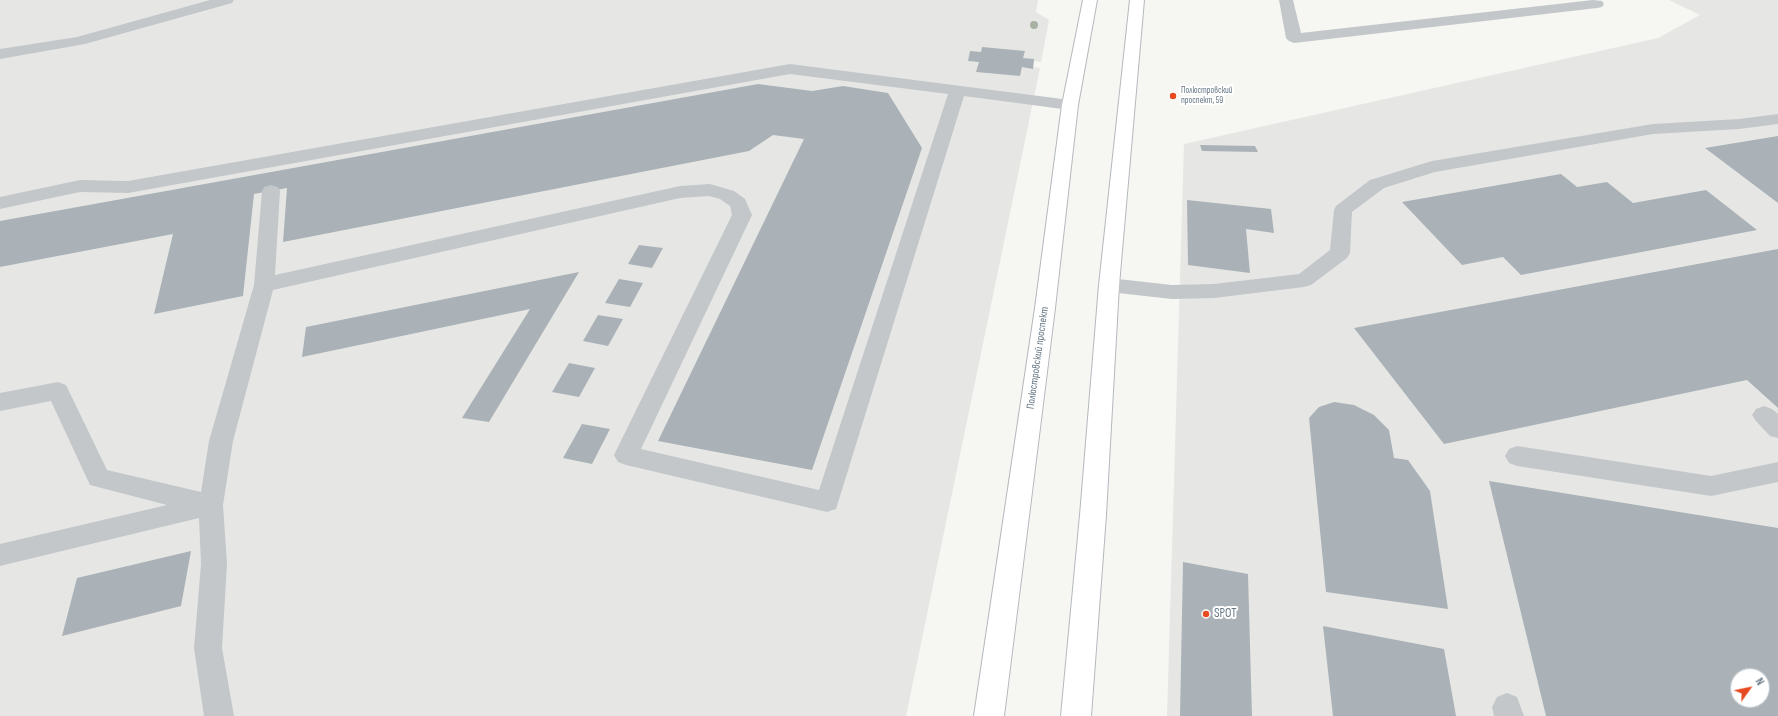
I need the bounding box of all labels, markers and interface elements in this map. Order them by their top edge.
place label: Полюстровский проспект, 59 [1181,86,1233,107]
marker: Полюстровский проспект, 59 [1168,91,1178,101]
street label: Полюстровский проспект [1024,306,1052,410]
place label: SPOT [1214,606,1237,622]
marker: SPOT [1201,609,1211,619]
north arrow [1730,668,1770,708]
text: N [1753,676,1767,688]

